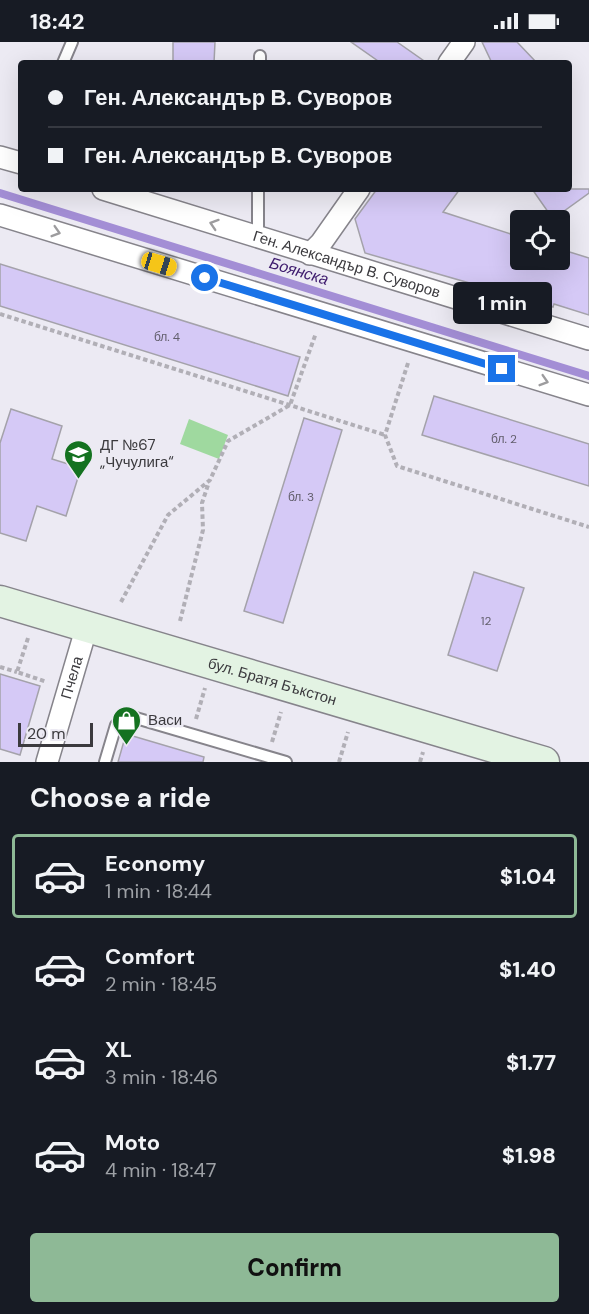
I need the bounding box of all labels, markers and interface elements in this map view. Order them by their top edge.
text: 18:42 [30,7,85,36]
text: Ген. Александър В. Суворов [84,83,392,112]
text: Ген. Александър В. Суворов [84,141,392,170]
map controls [510,210,570,270]
button: locate [510,210,570,270]
one-way arrow [209,219,220,231]
one-way arrow [50,225,61,237]
street label: Ген. Александър В. Суворов [251,226,443,303]
car [139,250,179,278]
water label: Боянска [267,252,331,290]
route start [191,264,218,291]
callout: 1 min [452,282,552,324]
text: 1 min [478,290,527,316]
house number: бл. 4 [154,329,180,345]
route end [488,355,515,382]
one-way arrow [538,374,549,386]
house number: бл. 2 [491,431,517,447]
place label: ДГ №67 „Чучулига“ [100,435,174,472]
school or university icon: ДГ №67 „Чучулига“ [63,438,95,480]
house number: бл. 3 [288,489,314,505]
house number: 12 [481,613,491,629]
street label: Пчела [56,653,88,701]
street label: бул. Братя Бъкстон [206,653,339,710]
shop icon: Васи [111,704,143,746]
place label: Васи [148,710,182,730]
scale bar [18,720,93,748]
text: 20 m [27,723,66,744]
text: Choose a ride [30,780,211,815]
icon: car [33,849,87,903]
text: Economy [105,849,205,878]
text: $1.04 [500,862,556,891]
text: 1 min · 18:44 [105,878,212,904]
icon: car [33,942,87,996]
text: Comfort [105,942,195,971]
text: $1.40 [499,955,556,984]
text: 2 min · 18:45 [105,971,217,997]
icon: car [33,1035,87,1089]
text: XL [105,1035,132,1064]
text: $1.77 [506,1048,556,1077]
text: 3 min · 18:46 [105,1064,218,1090]
icon: car [33,1128,87,1182]
text: Moto [105,1128,160,1157]
text: $1.98 [502,1141,556,1170]
text: 4 min · 18:47 [105,1157,216,1183]
button: Confirm [30,1233,559,1302]

